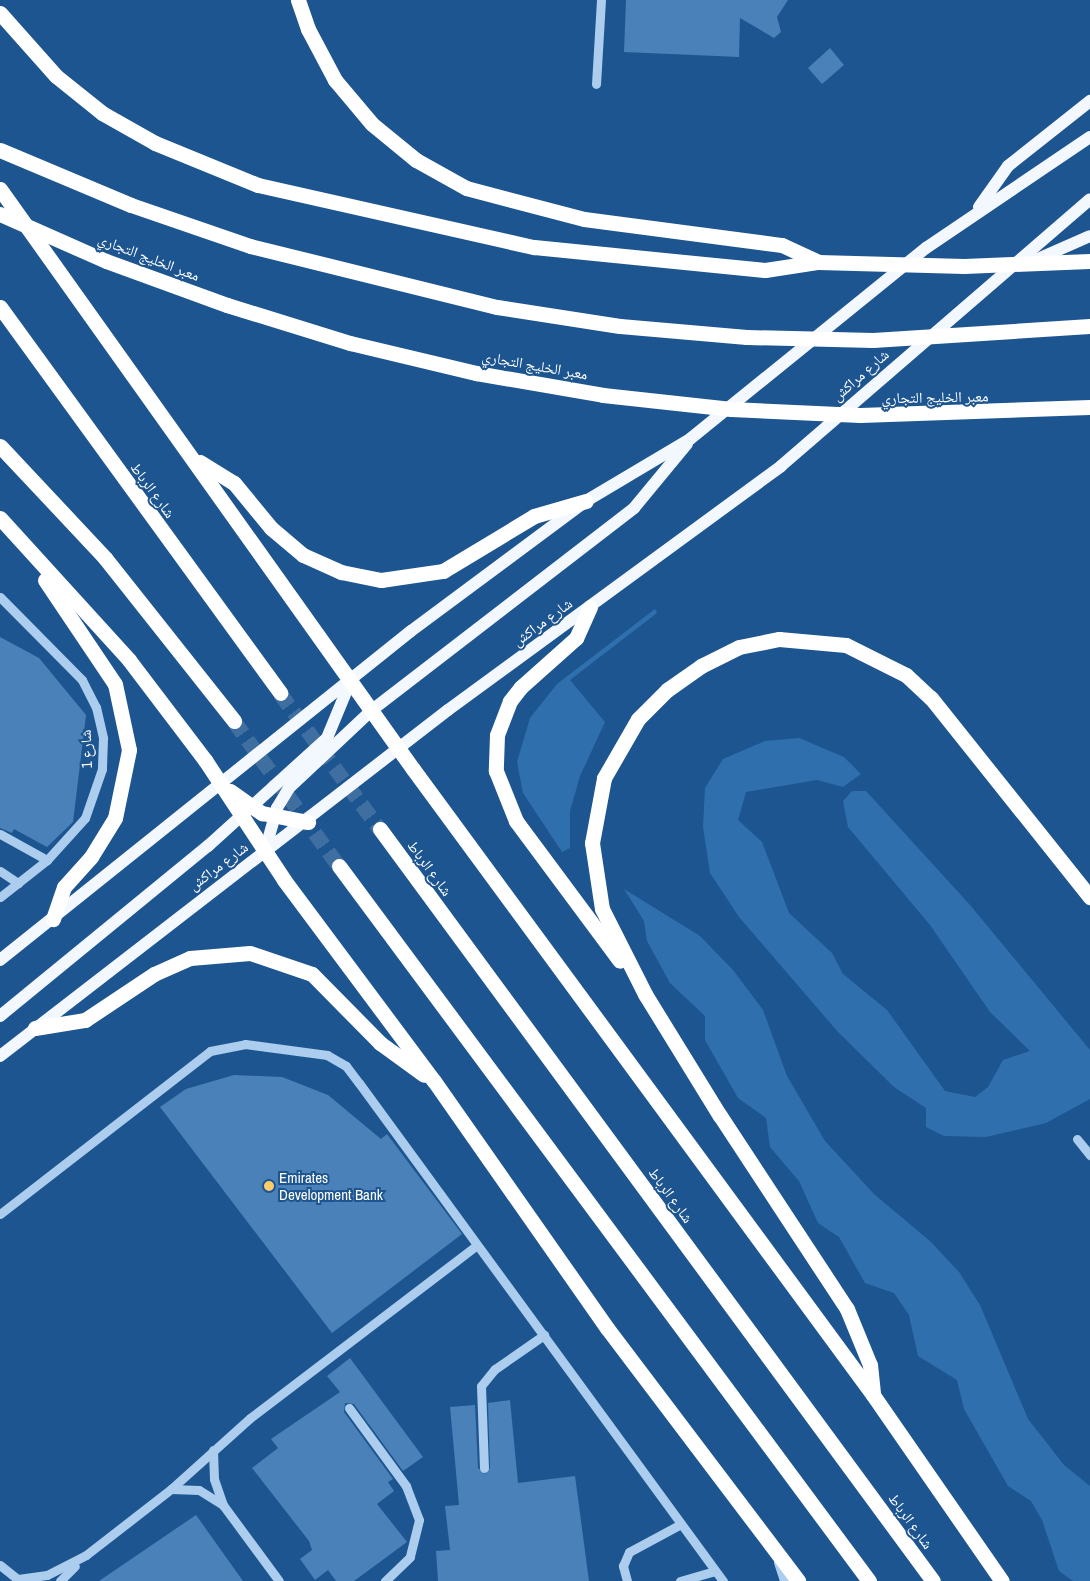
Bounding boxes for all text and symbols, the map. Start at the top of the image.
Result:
street label: معبر الخليج التجاري [96,229,202,285]
street label: شارع مراكش [828,345,892,405]
street label: معبر الخليج التجاري [481,347,589,383]
street label: معبر الخليج التجاري [881,387,989,407]
street label: شارع الرباط [127,459,179,521]
street label: شارع مراكش [508,594,576,650]
street label: شارع 1 [76,729,96,769]
street label: شارع الرباط [404,837,456,899]
street label: شارع مراكش [185,838,251,894]
street label: شارع الرباط [645,1164,697,1226]
place label: Emirates Development Bank [279,1168,383,1203]
marker: Emirates Development Bank [263,1180,275,1192]
street label: شارع الرباط [885,1490,937,1552]

